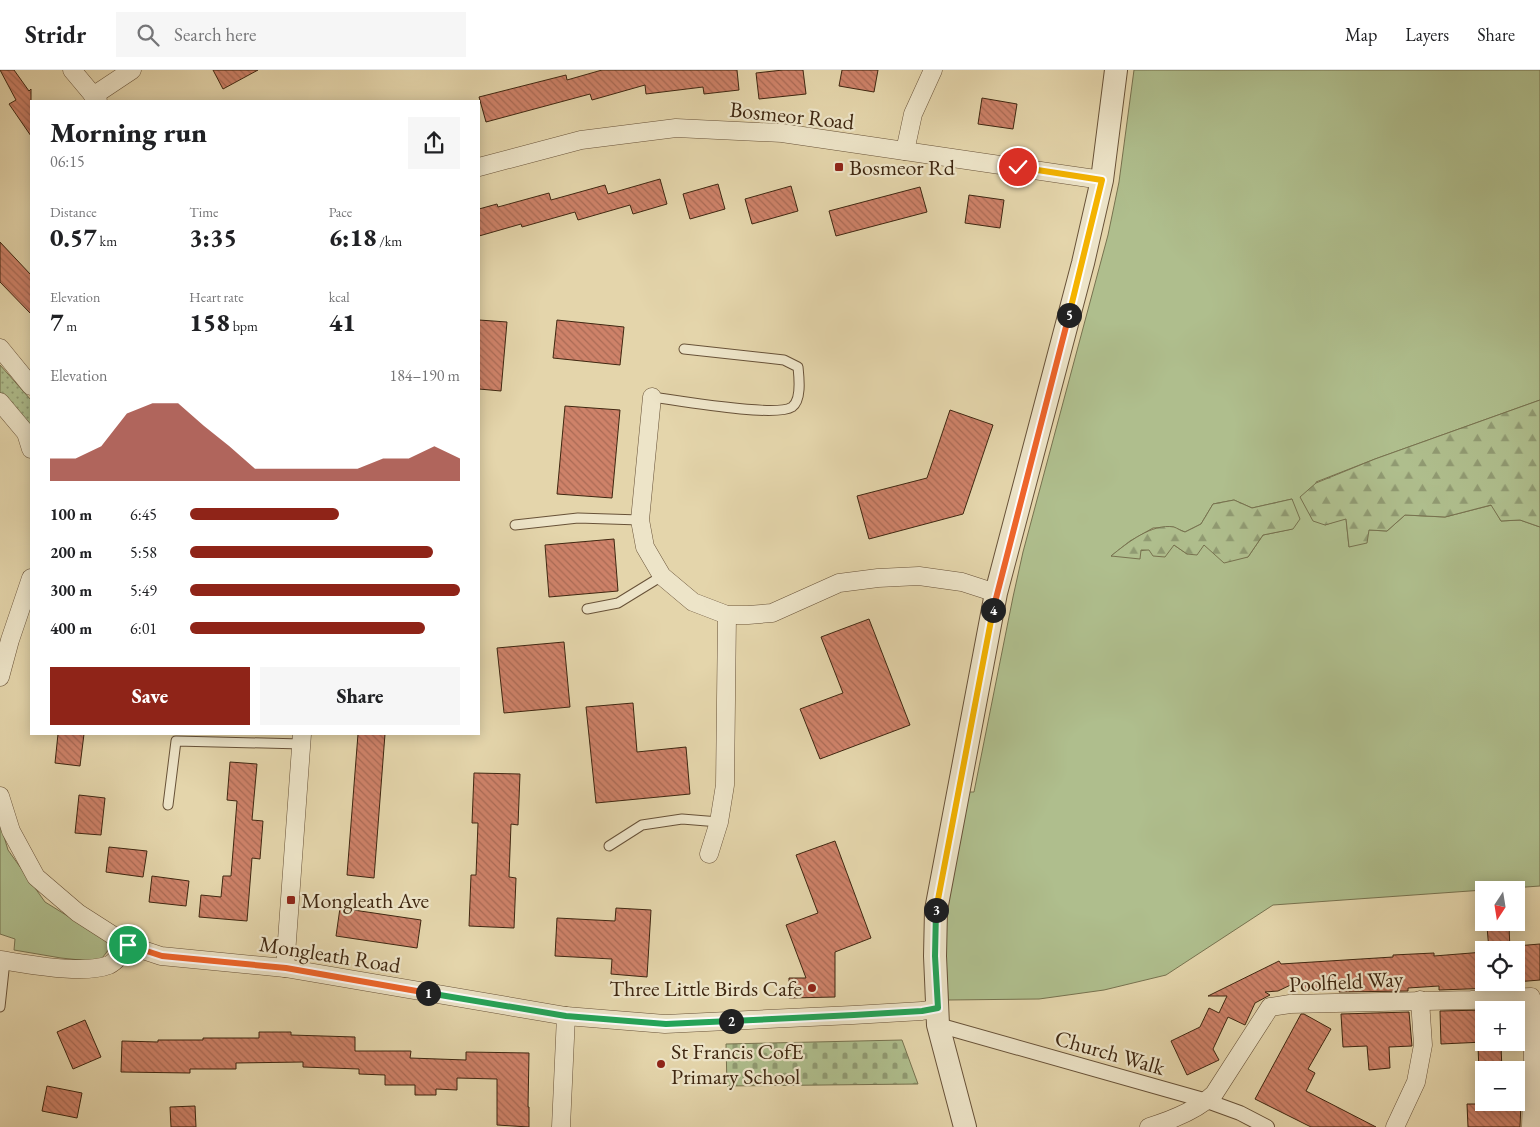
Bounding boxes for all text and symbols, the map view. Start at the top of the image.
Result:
search box [116,12,466,57]
text: Stridr [25,19,86,50]
icon: search [134,21,162,49]
text: Search here [174,22,257,47]
text: Map [1345,23,1377,46]
text: Layers [1405,23,1449,46]
text: Share [1477,23,1515,46]
street label: Bosmeor Road [728,95,857,137]
text: Morning run [50,114,207,150]
button: share [408,117,460,169]
pin [997,146,1039,188]
text: 06:15 [50,151,85,172]
place label: Bosmeor Rd [849,153,956,182]
icon: check [1004,153,1032,181]
marker: Bosmeor Rd [833,161,845,173]
text: Distance [50,203,97,221]
text: Time [189,203,219,221]
text: Pace [329,203,352,221]
text: 0.57 [50,221,97,253]
text: 3:35 [189,221,237,253]
text: 6:18 [329,221,376,253]
text: km [97,232,117,250]
text: /km [376,232,402,250]
text: Elevation [50,288,100,306]
text: Heart rate [189,288,244,306]
text: kcal [329,288,350,306]
pin: 5 [1056,302,1082,328]
text: 7 [50,306,64,338]
text: 158 [189,306,230,338]
text: 41 [329,306,356,338]
text: 5 [1066,306,1073,324]
text: m [64,317,77,335]
text: bpm [230,317,258,335]
text: Elevation [50,365,108,386]
text: 184–190 m [389,365,460,386]
text: 100 m [50,504,92,525]
text: 6:45 [130,504,157,525]
text: 200 m [50,542,92,563]
text: 5:58 [130,542,157,563]
text: 300 m [50,580,92,601]
text: 5:49 [130,580,157,601]
pin: 4 [980,598,1006,622]
text: 4 [990,601,997,619]
text: 400 m [50,618,92,639]
text: 6:01 [130,618,157,639]
button: Save [50,667,250,725]
button: Share [260,667,460,725]
north arrow [1475,881,1525,931]
map controls [1475,881,1525,1111]
place label: Mongleath Ave [301,886,430,915]
marker: Mongleath Ave [285,894,297,906]
pin: 3 [924,898,948,922]
text: 3 [933,901,940,919]
pin [107,924,149,966]
street label: Mongleath Road [257,929,404,980]
icon: arrive [114,931,142,959]
button: locate [1475,941,1525,991]
street label: Poolfield Way [1288,964,1404,999]
place label: Three Little Birds Cafe [609,974,802,1003]
pin: 1 [416,980,440,1006]
marker: Three Little Birds Cafe [806,982,818,994]
text: 1 [425,984,432,1002]
button: + [1475,1001,1525,1051]
pin: 2 [718,1008,744,1034]
text: 2 [728,1012,735,1030]
street label: Church Walk [1052,1023,1169,1082]
place label: St Francis CofE Primary School [671,1037,803,1091]
marker: St Francis CofE Primary School [655,1058,667,1070]
button: − [1475,1061,1525,1111]

